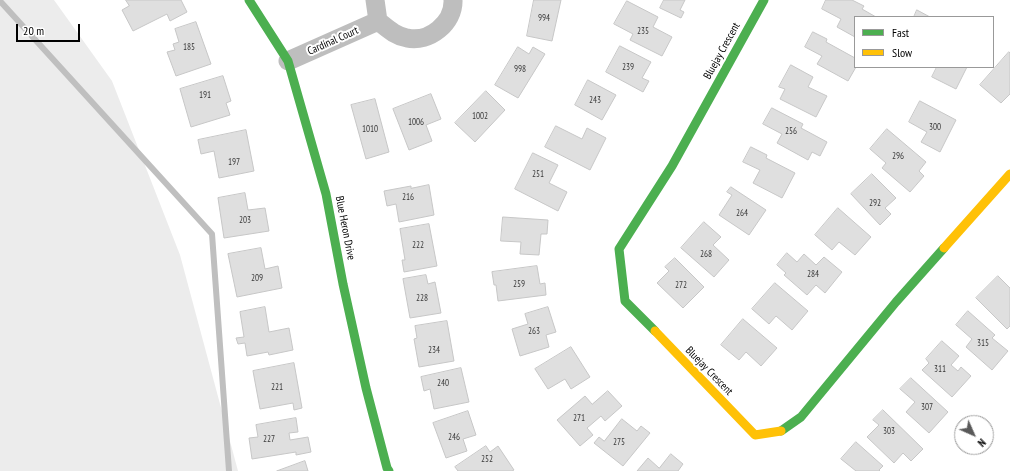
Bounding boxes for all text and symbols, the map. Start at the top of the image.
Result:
house number: 994 [538,13,550,23]
scale bar [18,16,82,42]
legend [854,16,994,68]
street label: Bluejay Crescent [701,20,743,82]
text: 20 m [23,23,44,38]
street label: Cardinal Court [306,24,360,58]
text: Fast [892,25,909,40]
house number: 235 [637,26,649,36]
house number: 185 [183,42,195,52]
text: Slow [892,45,912,60]
house number: 239 [622,62,634,72]
house number: 998 [514,64,526,74]
house number: 191 [199,90,211,100]
house number: 243 [589,95,601,105]
house number: 1002 [472,111,488,121]
house number: 1006 [408,117,424,127]
house number: 300 [929,122,941,132]
house number: 1010 [362,124,378,134]
house number: 256 [785,126,797,136]
house number: 296 [892,151,904,161]
house number: 197 [228,157,240,167]
house number: 251 [532,169,544,179]
house number: 216 [402,192,414,202]
street label: Blue Heron Drive [332,195,358,261]
house number: 292 [869,198,881,208]
house number: 264 [736,208,748,218]
house number: 203 [239,215,251,225]
house number: 222 [412,240,424,250]
house number: 268 [700,249,712,259]
house number: 284 [807,269,819,279]
house number: 209 [251,273,263,283]
house number: 259 [513,279,525,289]
house number: 272 [675,280,687,290]
house number: 228 [416,293,428,303]
house number: 263 [528,326,540,336]
house number: 315 [977,338,989,348]
street label: Bluejay Crescent [683,344,735,398]
house number: 234 [428,345,440,355]
house number: 311 [934,364,946,374]
house number: 240 [437,378,449,388]
house number: 221 [271,382,283,392]
house number: 307 [921,402,933,412]
house number: 271 [573,413,585,423]
north arrow [954,415,994,455]
house number: 303 [883,426,895,436]
house number: 246 [448,432,460,442]
house number: 227 [263,434,275,444]
text: N [975,436,989,450]
house number: 275 [613,437,625,447]
house number: 252 [481,454,493,464]

